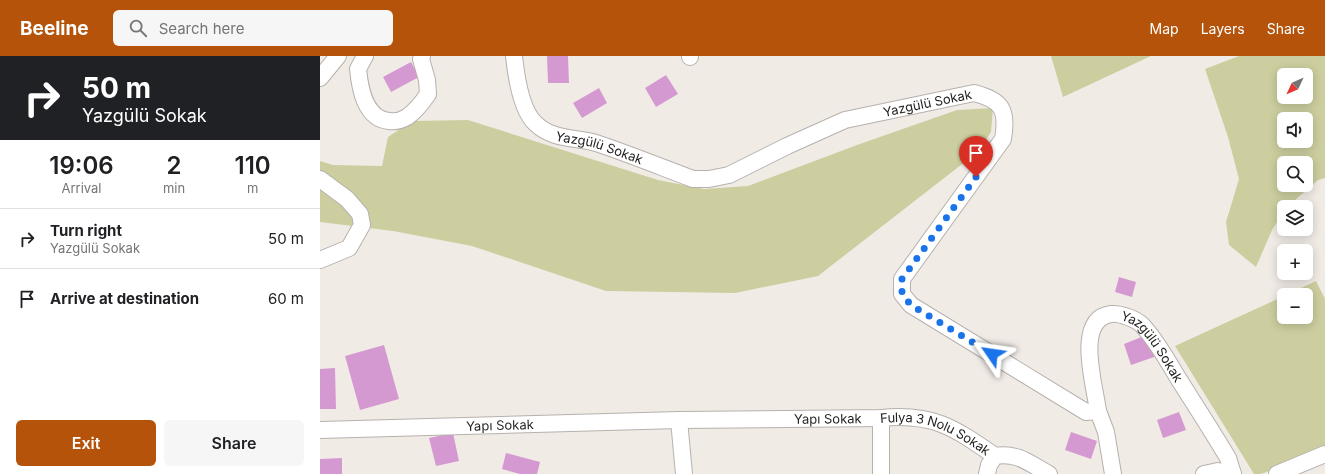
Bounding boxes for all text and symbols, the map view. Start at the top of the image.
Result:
search box [113,10,393,46]
text: Beeline [20,17,89,40]
icon: search [127,17,149,39]
text: Search here [159,19,244,38]
text: Map [1150,20,1179,37]
text: Layers [1201,20,1245,37]
text: Share [1267,20,1305,37]
north arrow [1277,68,1313,104]
map controls [1277,68,1313,324]
text: 50 m [82,71,151,105]
icon: right [16,72,68,124]
street label: Yazgülü Sokak [882,86,973,120]
text: Yazgülü Sokak [82,105,207,126]
button: sound [1277,112,1313,148]
street label: Yazgülü Sokak [554,128,645,167]
pin [959,136,993,177]
icon: arrive [965,142,987,164]
text: 19:06 [49,151,114,180]
text: 2 [167,151,182,180]
text: 110 [235,151,271,180]
button: search [1277,156,1313,192]
text: Arrival [61,180,101,196]
text: min [163,180,185,196]
text: m [247,180,258,196]
button: layers [1277,200,1313,236]
text: Turn right [50,221,122,240]
icon: right [16,228,38,250]
text: 50 m [268,229,304,248]
text: Yazgülü Sokak [50,240,140,256]
button: + [1277,244,1313,280]
icon: arrive [16,288,38,310]
button: − [1277,288,1313,324]
text: Arrive at destination [50,289,199,308]
text: 60 m [268,289,304,308]
street label: Yazgülü Sokak [1119,307,1186,385]
position arrow [971,333,1013,375]
street label: Fulya 3 Nolu Sokak [879,409,994,458]
street label: Yapı Sokak [794,410,862,427]
street label: Yapı Sokak [466,416,534,434]
button: Exit [16,420,156,466]
button: Share [164,420,304,466]

